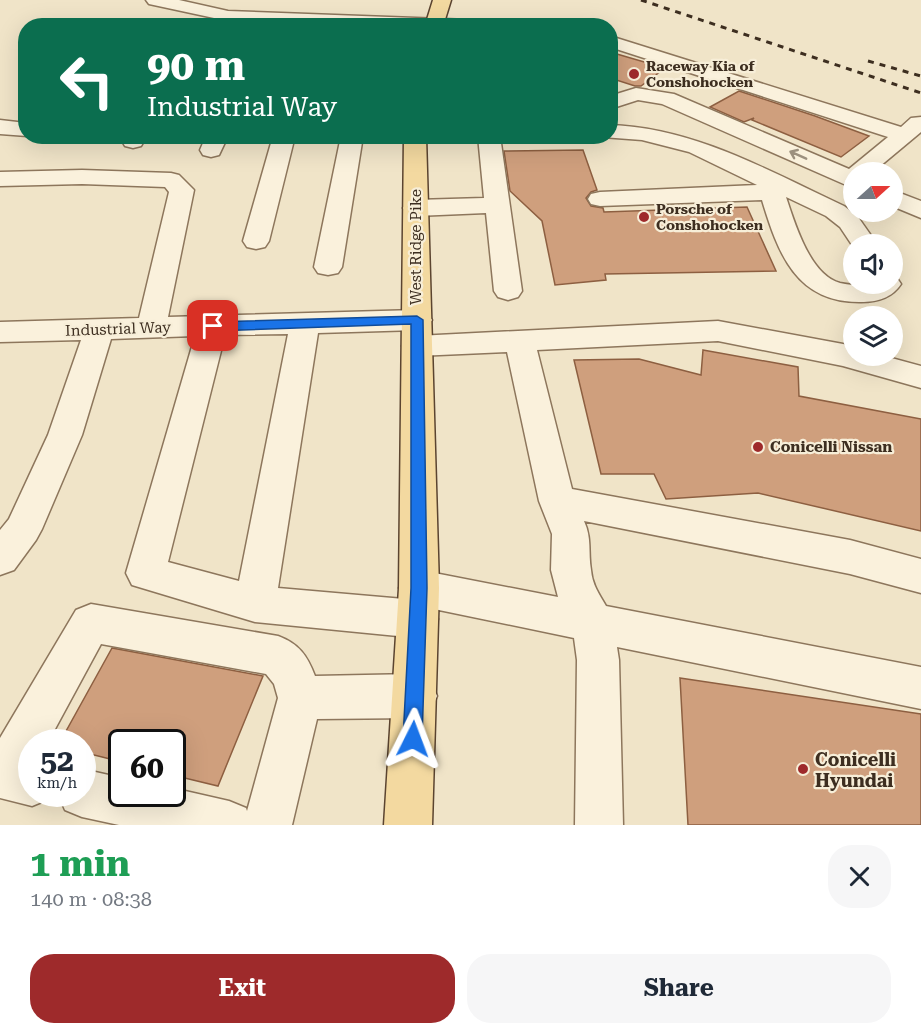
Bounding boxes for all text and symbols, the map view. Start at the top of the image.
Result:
text: 90 m [147,41,245,90]
icon: left [48,42,126,120]
place label: Raceway Kia of Conshohocken [646,58,756,90]
marker: Raceway Kia of Conshohocken [627,67,641,81]
text: Industrial Way [147,91,337,123]
one-way arrow [789,149,807,160]
north arrow [843,162,903,222]
map controls [843,162,903,366]
street label: West Ridge Pike [407,189,425,305]
place label: Porsche of Conshohocken [656,201,764,233]
marker: Porsche of Conshohocken [637,210,651,224]
button: sound [843,234,903,294]
pin [187,300,238,351]
button: layers [843,306,903,366]
icon: arrive [196,309,229,342]
street label: Industrial Way [65,318,171,340]
place label: Conicelli Nissan [770,438,892,456]
marker: Conicelli Nissan [751,440,765,454]
position arrow [381,707,445,771]
speed limit sign: 60 [108,729,186,807]
text: 52 [40,743,74,778]
place label: Conicelli Hyundai [815,749,896,791]
marker: Conicelli Hyundai [796,762,810,776]
text: km/h [37,774,77,792]
text: 1 min [30,843,130,885]
button: close [828,845,891,908]
text: 140 m · 08:38 [30,887,152,911]
button: Exit [30,954,455,1023]
button: Share [467,954,891,1023]

